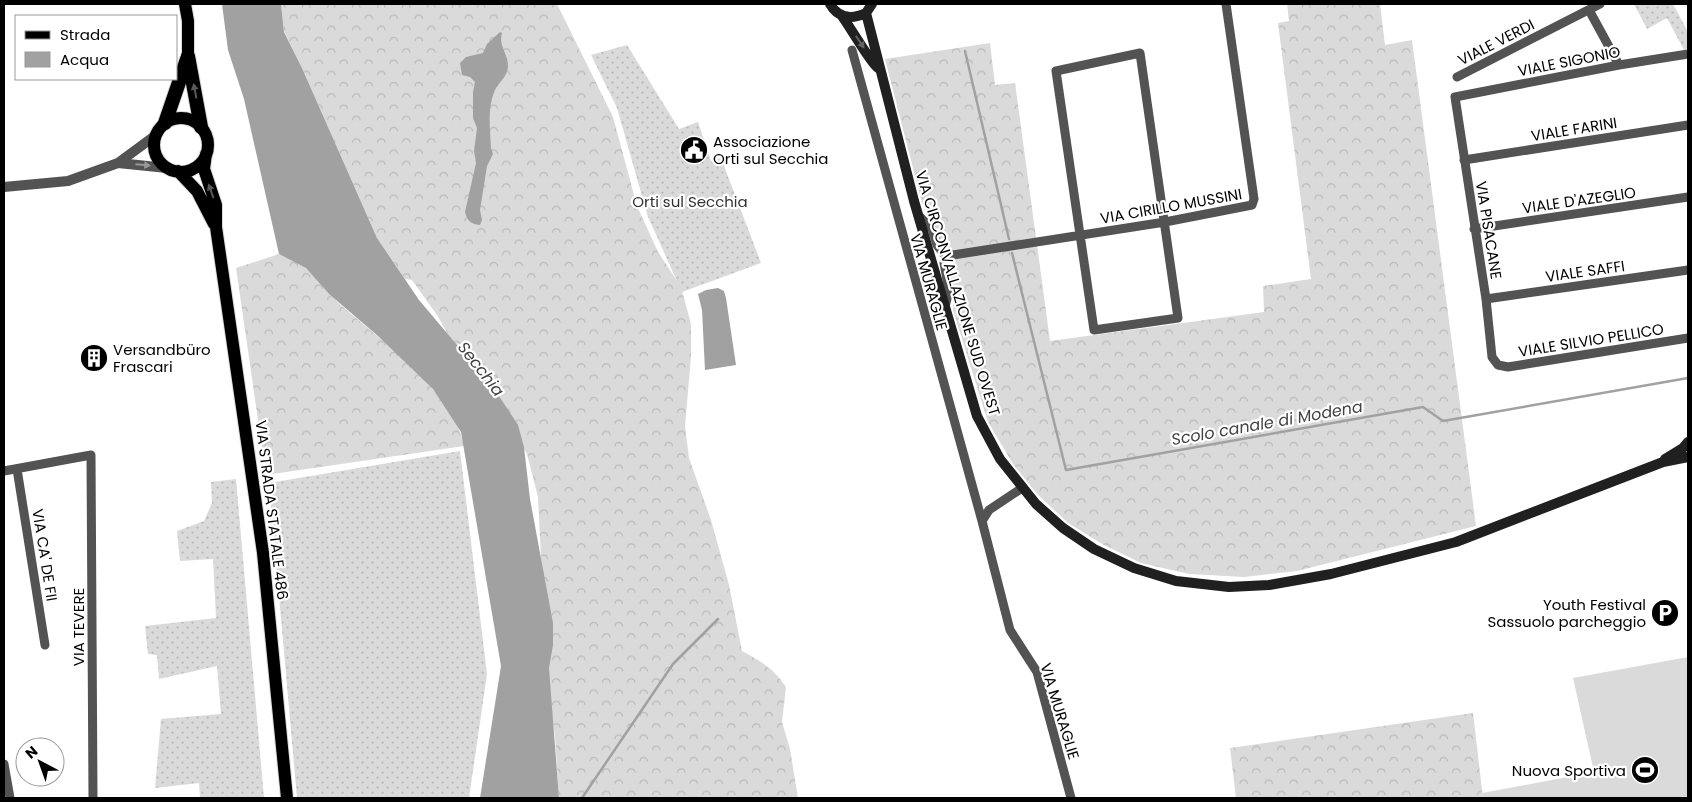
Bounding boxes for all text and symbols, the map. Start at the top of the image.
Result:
street label: VIALE VERDI [1454,14,1538,70]
legend [15,15,178,80]
text: Strada [60,24,110,45]
one-way arrow [855,35,865,49]
street label: VIALE SIGONIO [1516,41,1622,81]
text: Acqua [60,49,109,70]
one-way arrow [190,83,198,99]
street label: VIALE FARINI [1529,112,1619,146]
place label: Associazione Orti sul Secchia [713,131,828,169]
public building icon: Associazione Orti sul Secchia [679,135,709,165]
one-way arrow [135,162,151,170]
street label: VIA CIRCONVALLAZIONE SUD OVEST [911,168,1005,418]
street label: VIA PISACANE [1471,179,1507,281]
street label: VIALE D'AZEGLIO [1521,182,1637,218]
one-way arrow [206,183,214,198]
street label: VIA CIRILLO MUSSINI [1099,183,1243,229]
park label: Orti sul Secchia [632,191,748,212]
street label: VIA MURAGLIE [905,231,953,333]
street label: VIALE SAFFI [1544,255,1626,287]
street label: VIALE SILVIO PELLICO [1517,318,1666,362]
water label: Secchia [452,337,510,401]
place label: Versandbüro Frascari [113,339,211,377]
building icon: Versandbüro Frascari [79,343,109,373]
water label: Scolo canale di Modena [1170,395,1365,451]
street label: VIA STRADA STATALE 486 [251,419,293,601]
street label: VIA CA' DE FII [27,507,63,603]
street label: VIA TEVERE [68,588,89,666]
place label: Youth Festival Sassuolo parcheggio [1487,594,1646,632]
parking icon: Youth Festival Sassuolo parcheggio [1650,598,1680,628]
street label: VIA MURAGLIE [1035,660,1085,762]
north arrow [15,737,65,787]
text: N [21,741,42,763]
sports icon: Nuova Sportiva [1630,755,1660,785]
place label: Nuova Sportiva [1512,760,1626,781]

